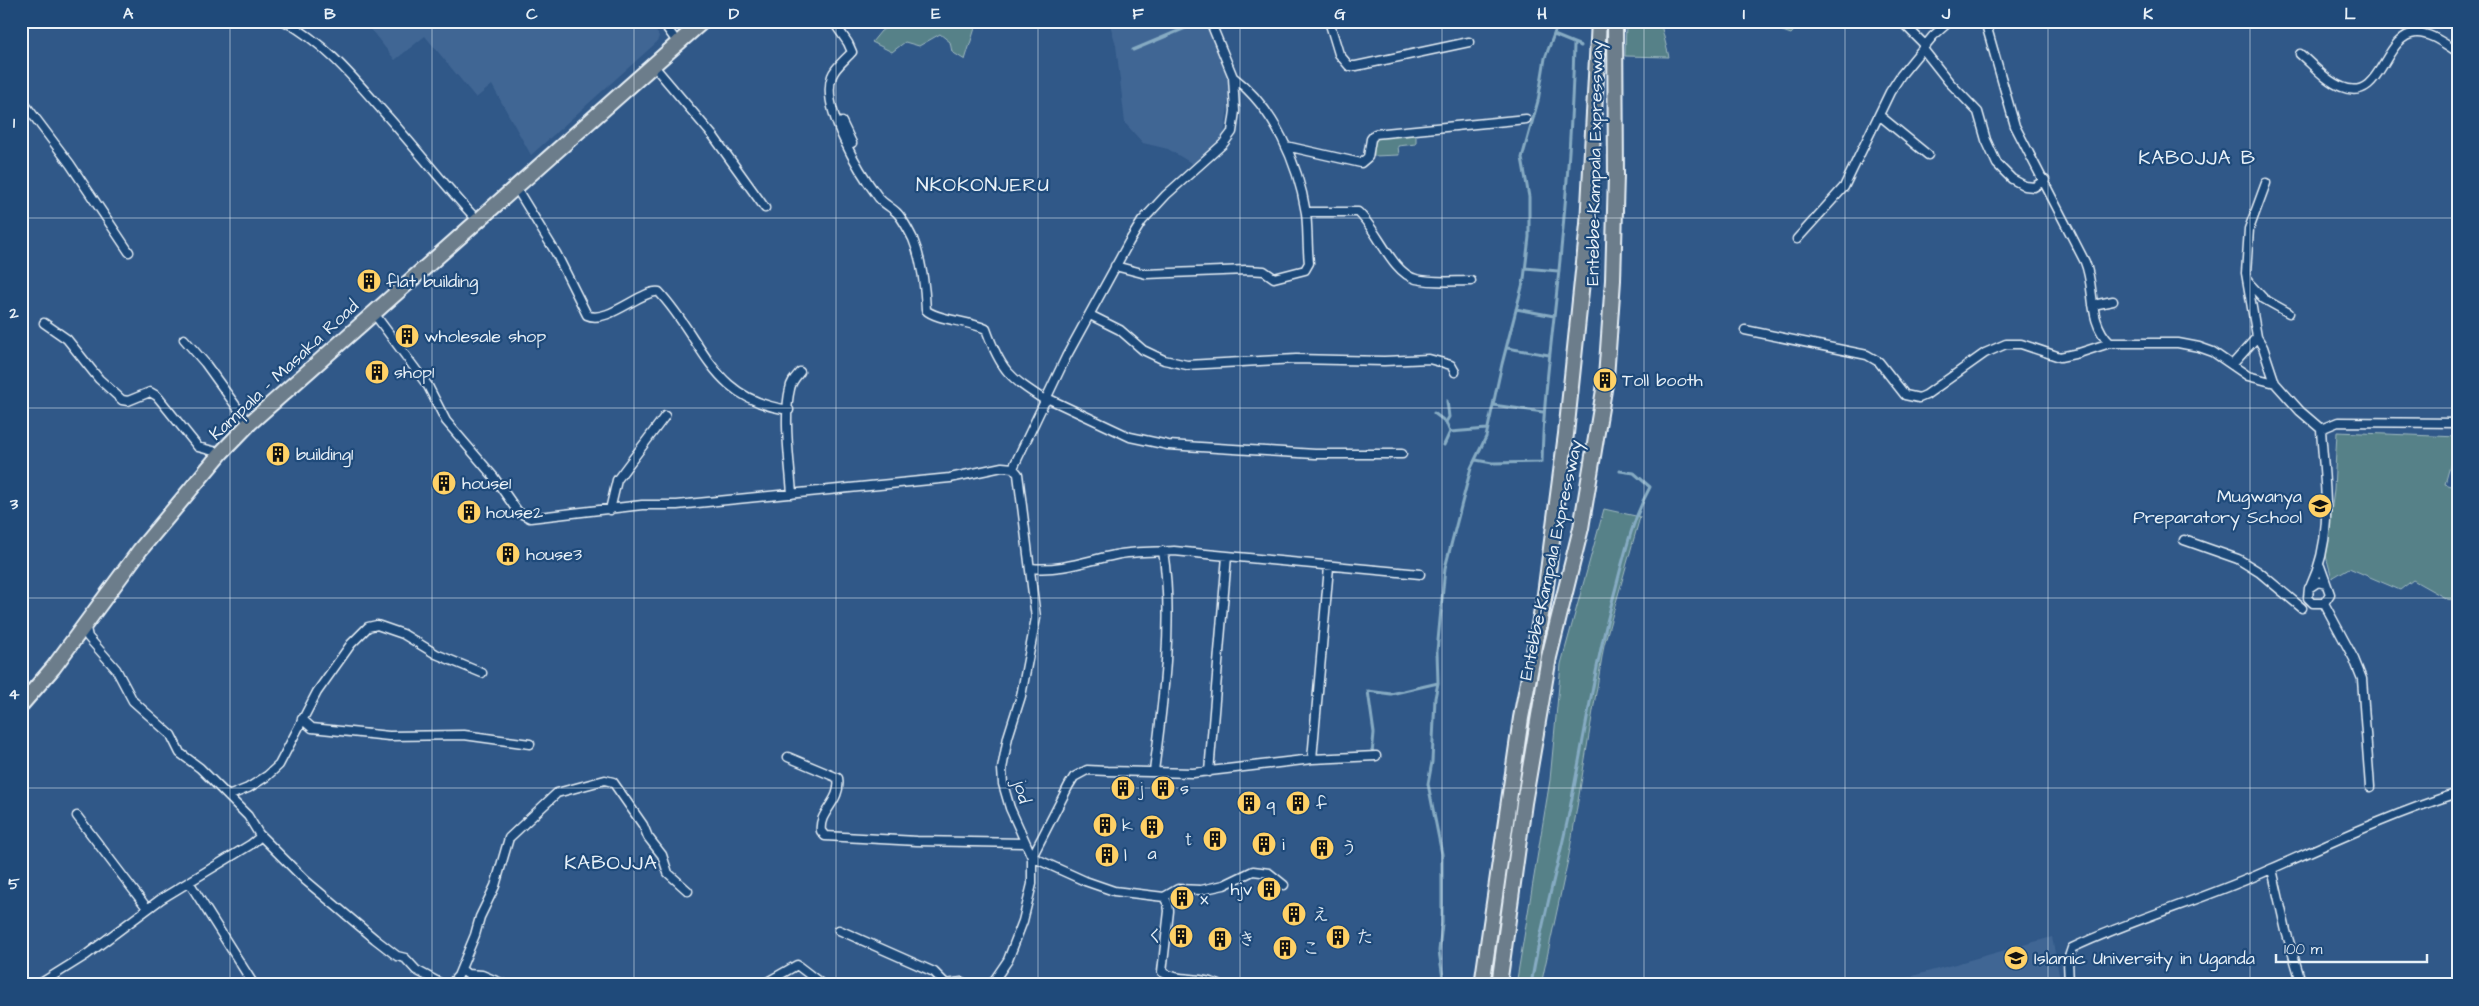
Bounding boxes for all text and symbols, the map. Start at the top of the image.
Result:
text: A [123,3,134,25]
text: B [324,3,336,25]
text: C [526,3,538,25]
text: D [729,3,740,25]
text: E [931,3,941,25]
text: F [1132,3,1144,25]
text: G [1334,3,1346,25]
text: H [1537,3,1547,25]
text: I [1743,3,1745,25]
text: J [1941,3,1951,25]
text: K [2143,3,2153,25]
text: L [2344,3,2356,25]
street label: Entebbe–Kampala Expressway [1580,40,1611,286]
text: 1 [13,112,16,134]
district label: KABOJJA B [2138,144,2256,172]
district label: NKOKONJERU [916,171,1050,199]
building icon: flat building [356,268,382,294]
place label: flat building [386,269,478,295]
street label: Kampala - Masaka Road [204,294,364,446]
text: 2 [8,302,19,324]
building icon: wholesale shop [394,323,420,349]
place label: wholesale shop [424,324,546,349]
building icon: shop1 [364,359,390,385]
place label: shop1 [394,360,434,385]
building icon: Toll booth [1592,367,1618,393]
place label: Toll booth [1622,368,1703,393]
street label: Entebbe–Kampala Expressway [1513,437,1590,683]
building icon: building1 [265,441,291,467]
place label: building1 [296,442,353,468]
building icon: house1 [431,470,457,496]
place label: house1 [462,471,511,496]
place label: Mugwanya Preparatory School [2133,484,2302,531]
text: 3 [9,493,19,515]
school or university icon: Mugwanya Preparatory School [2307,493,2333,519]
building icon: house2 [456,499,482,525]
place label: house2 [486,500,544,525]
building icon: house3 [495,541,521,567]
place label: house3 [526,542,582,567]
text: 4 [9,683,20,705]
building icon: j [1110,775,1136,801]
building icon: s [1150,775,1176,801]
street label: jod [1006,776,1037,806]
place label: j [1138,776,1144,801]
place label: s [1180,776,1189,801]
building icon: q [1236,790,1262,816]
building icon: f [1285,790,1311,816]
place label: q [1266,791,1275,816]
place label: f [1316,791,1327,816]
building icon: k [1092,812,1118,838]
place label: k [1122,813,1133,838]
building icon: a [1139,814,1165,840]
building icon: ｔ [1202,826,1228,852]
place label: ｔ [1180,827,1198,852]
building icon: i [1251,831,1277,857]
place label: i [1282,832,1285,857]
building icon: う [1309,835,1335,861]
place label: う [1340,836,1358,861]
place label: a [1147,841,1157,866]
building icon: l [1094,842,1120,868]
place label: l [1124,843,1127,868]
district label: KABOJJA [564,849,658,877]
text: 5 [8,873,20,895]
building icon: hjv [1256,876,1282,902]
place label: hjv [1231,877,1253,902]
building icon: x [1169,885,1195,911]
place label: x [1200,886,1209,911]
building icon: え [1281,901,1307,927]
place label: え [1312,902,1330,927]
building icon: く [1168,923,1194,949]
place label: く [1146,924,1164,949]
building icon: た [1325,924,1351,950]
place label: た [1356,925,1374,950]
building icon: き [1207,926,1233,952]
place label: き [1238,927,1256,952]
scale bar [2276,931,2428,963]
building icon: こ [1272,935,1298,961]
place label: こ [1302,936,1320,961]
text: 100 m [2284,939,2323,960]
school or university icon: Islamic University in Uganda [2003,945,2029,971]
place label: Islamic University in Uganda [2034,946,2255,972]

